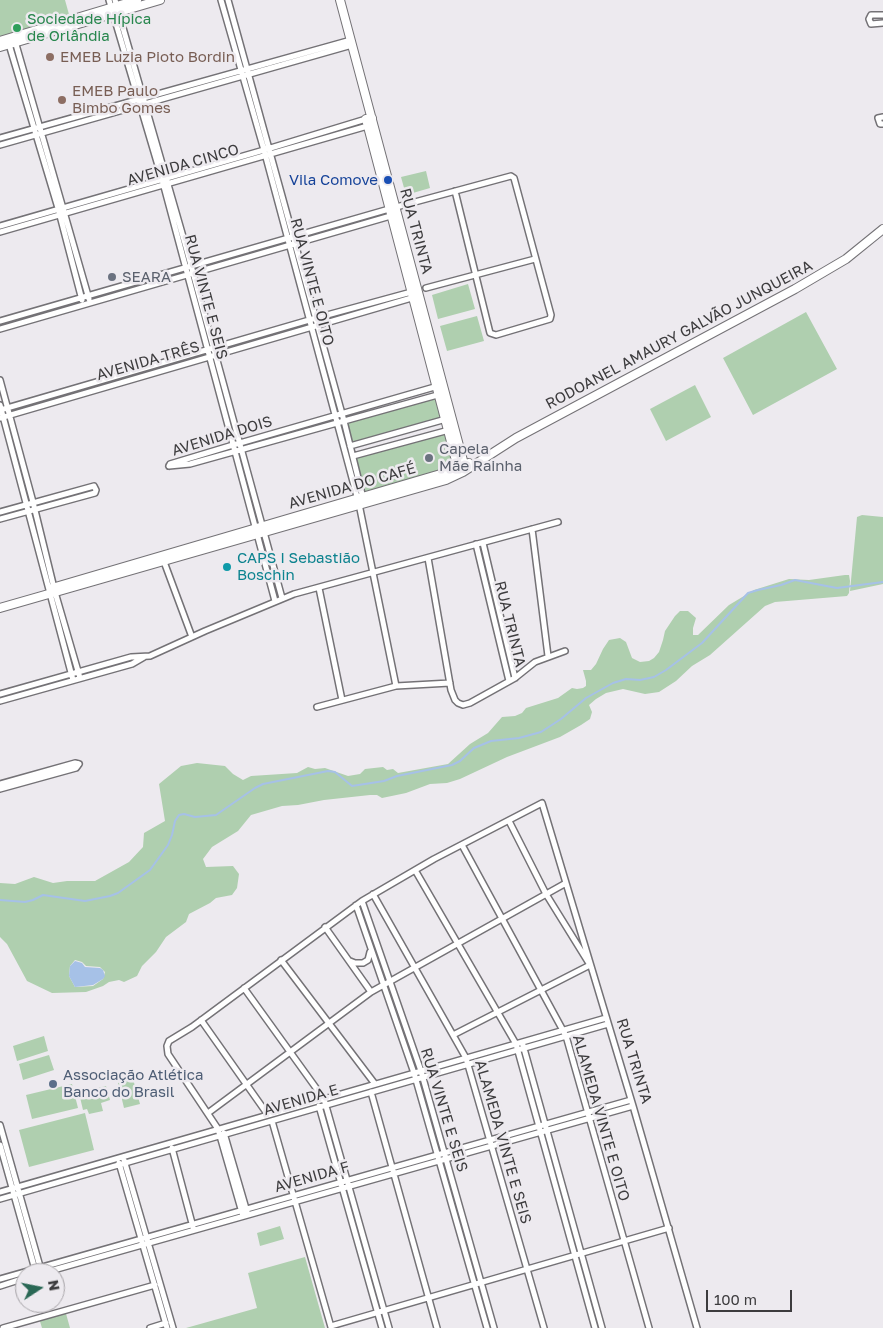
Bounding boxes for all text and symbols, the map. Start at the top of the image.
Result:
place label: Sociedade Hípica de Orlândia [27,10,151,45]
marker: Sociedade Hípica de Orlândia [11,22,23,34]
place label: EMEB Luzia Pioto Bordin [60,48,235,66]
marker: EMEB Luzia Pioto Bordin [44,51,56,63]
place label: EMEB Paulo Bimbo Gomes [72,82,171,117]
marker: EMEB Paulo Bimbo Gomes [56,94,68,106]
street label: AVENIDA CINCO [125,140,241,190]
place label: Vila Comove [289,171,378,189]
marker: Vila Comove [382,174,394,186]
street label: RUA TRINTA [396,186,436,276]
street label: RUA VINTE E OITO [286,216,338,348]
street label: RUA VINTE E SEIS [181,233,231,361]
street label: RODOANEL AMAURY GALVÃO JUNQUEIRA [543,257,815,413]
place label: SEARA [122,268,171,286]
marker: SEARA [106,271,118,283]
street label: AVENIDA TRÊS [94,338,202,384]
street label: AVENIDA DOIS [170,412,274,460]
place label: Capela Mãe Rainha [439,440,522,475]
marker: Capela Mãe Rainha [423,452,435,464]
street label: AVENIDA DO CAFÉ [286,459,418,513]
place label: CAPS I Sebastião Boschin [237,549,360,584]
marker: CAPS I Sebastião Boschin [221,561,233,573]
street label: RUA TRINTA [491,579,529,669]
street label: RUA TRINTA [613,1016,655,1106]
street label: ALAMEDA VINTE E OITO [569,1033,633,1203]
street label: RUA VINTE E SEIS [417,1046,471,1174]
street label: ALAMEDA VINTE E SEIS [471,1058,535,1226]
place label: Associação Atlética Banco do Brasil [63,1066,203,1101]
marker: Associação Atlética Banco do Brasil [47,1078,59,1090]
street label: AVENIDA E [261,1081,341,1119]
street label: AVENIDA F [273,1158,351,1196]
north arrow [15,1263,65,1313]
text: N [45,1278,64,1292]
scale bar [708,1280,794,1312]
text: 100 m [714,1290,757,1308]

